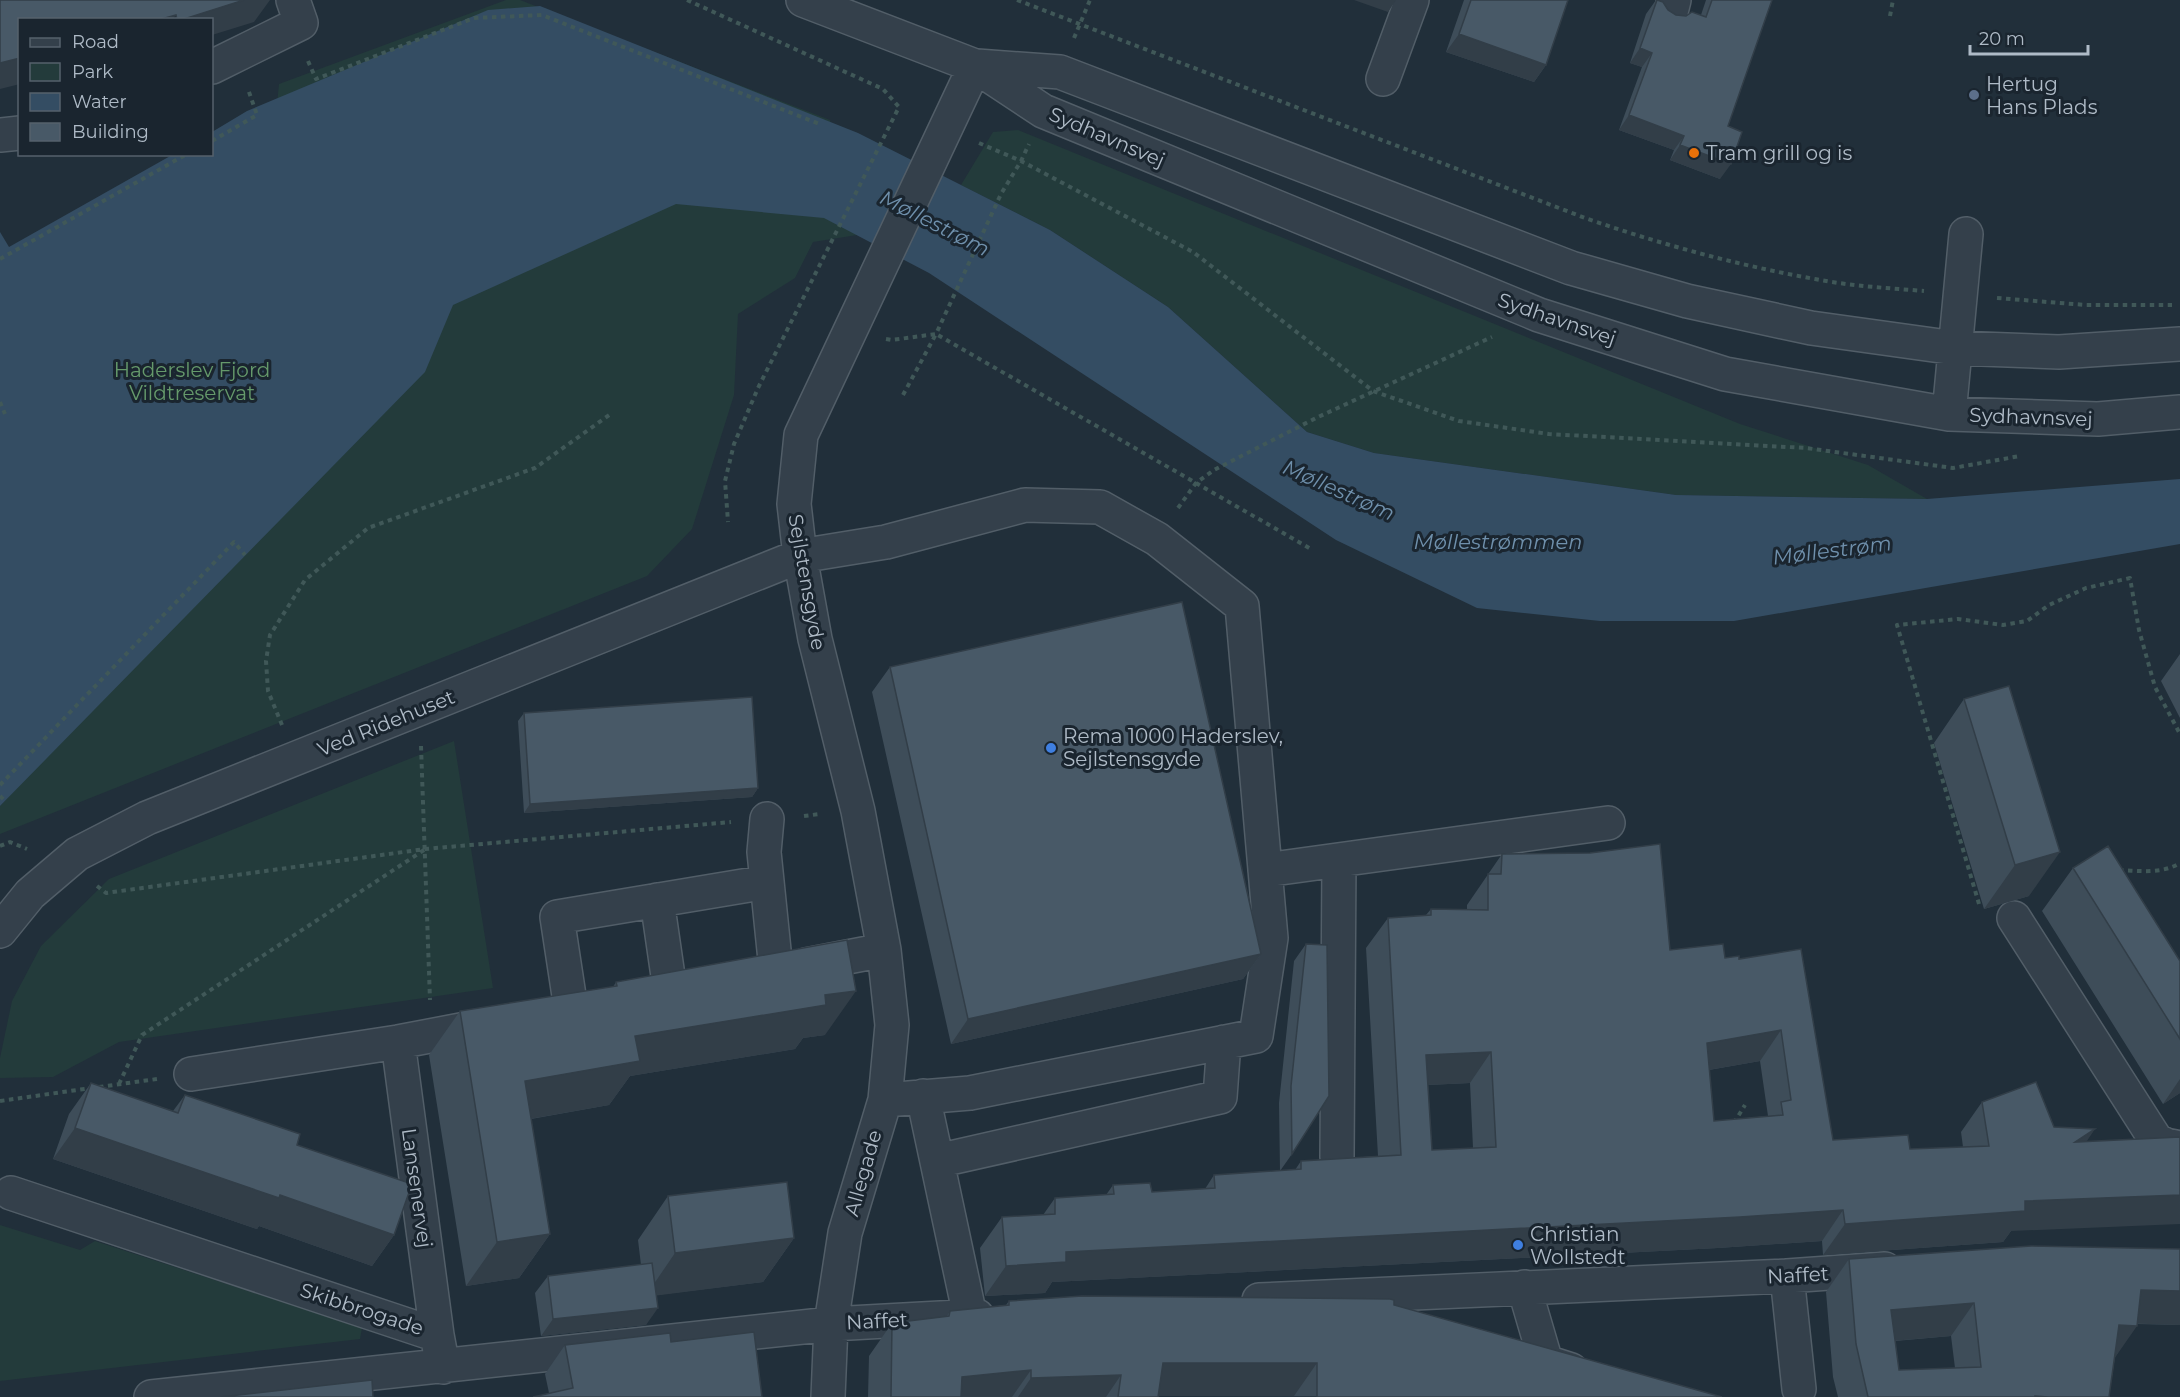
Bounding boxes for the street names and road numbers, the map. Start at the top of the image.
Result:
street label: Sydhavnsvej [1046,102,1168,172]
street label: Sydhavnsvej [1495,288,1619,350]
street label: Sydhavnsvej [1969,403,2093,431]
street label: Sejlstensgyde [783,512,831,652]
street label: Ved Ridehuset [314,685,458,761]
street label: Lansenervej [397,1127,437,1249]
street label: Allegade [839,1127,887,1219]
street label: Naffet [1767,1261,1829,1289]
street label: Skibbrogade [297,1278,427,1340]
street label: Naffet [846,1307,908,1335]

